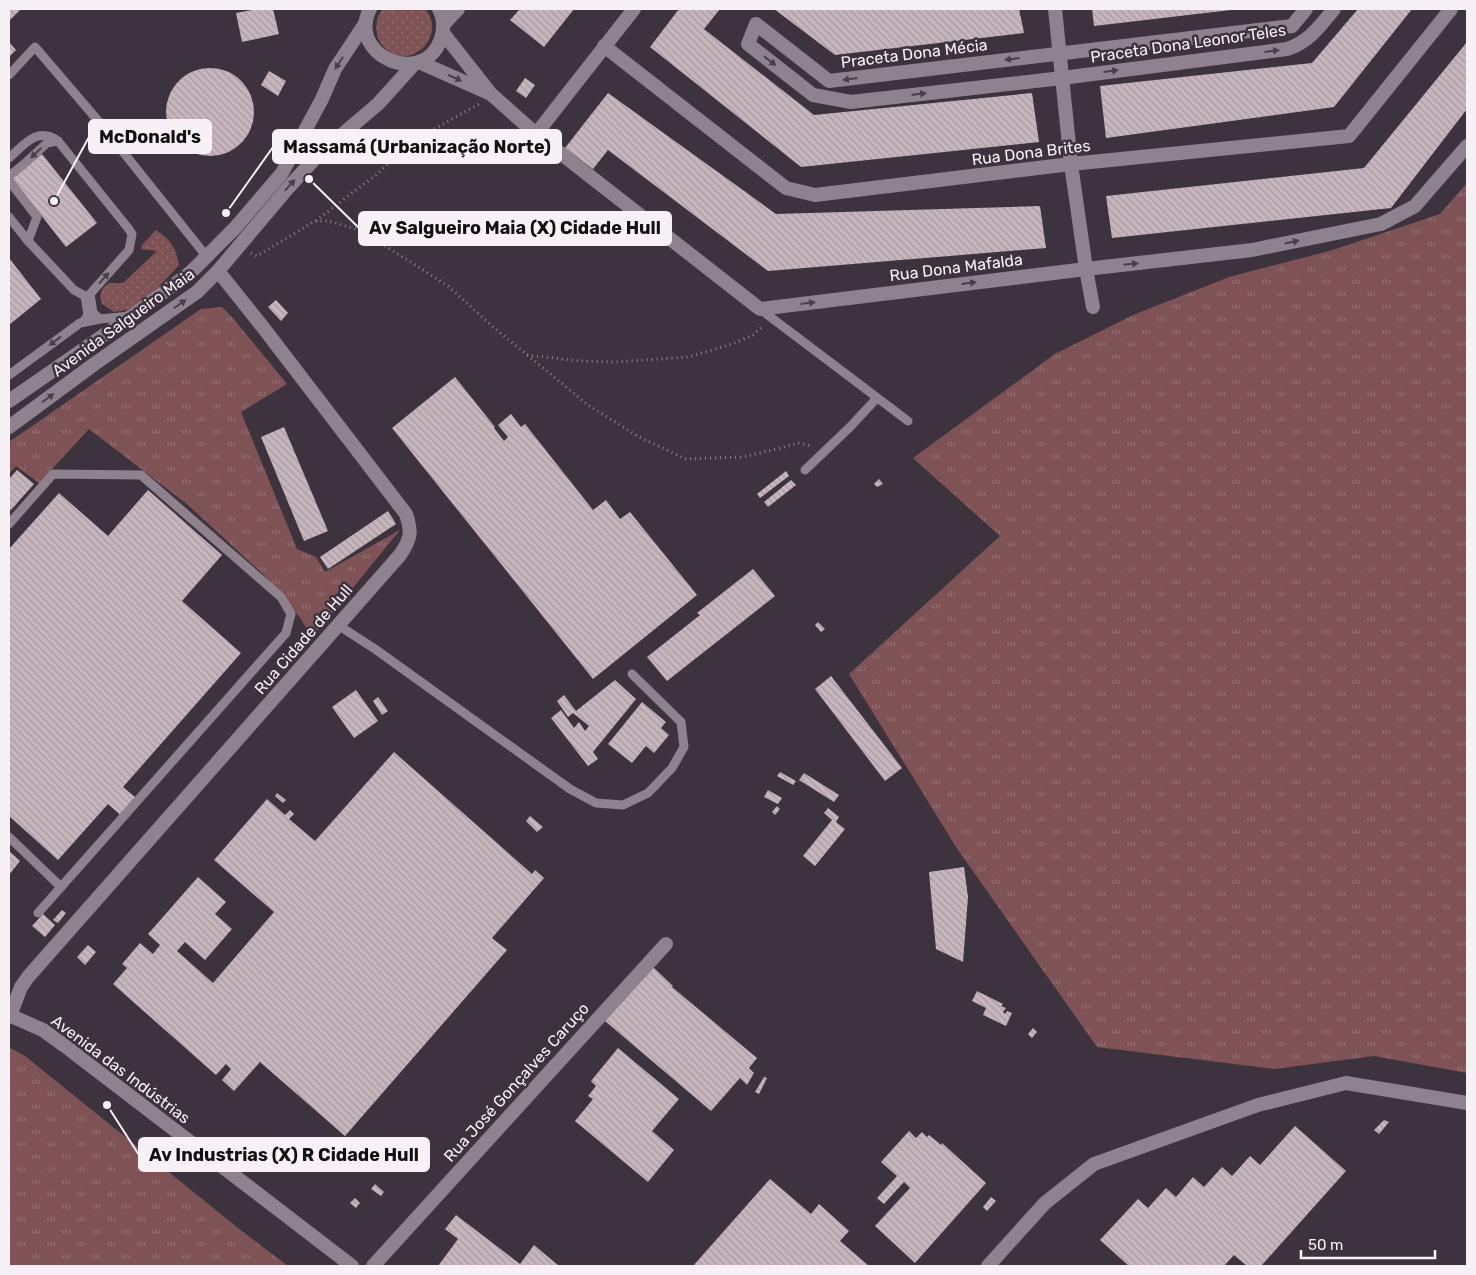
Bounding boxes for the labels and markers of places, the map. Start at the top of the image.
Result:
callout: McDonald's [89,120,211,153]
callout: Massamá (Urbanização Norte) [273,130,561,163]
callout: Av Salgueiro Maia (X) Cidade Hull [359,212,671,245]
callout: Av Industrias (X) R Cidade Hull [139,1138,429,1171]

